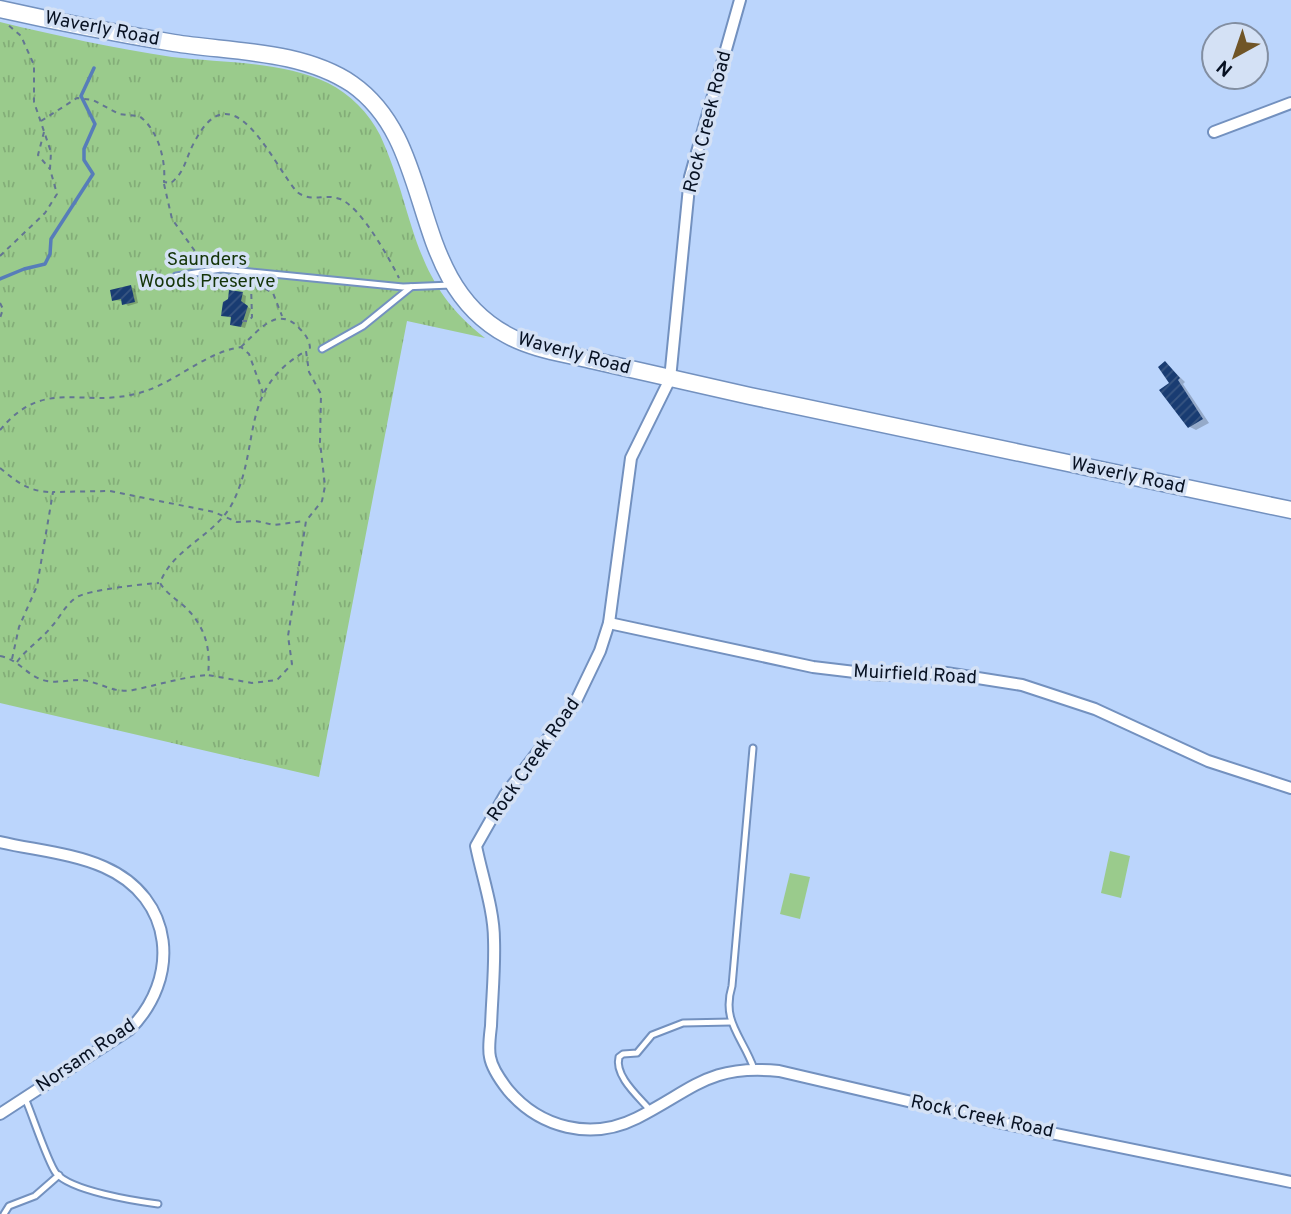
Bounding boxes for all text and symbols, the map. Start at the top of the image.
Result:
street label: Waverly Road [43,6,161,52]
north arrow [1200,21,1270,91]
street label: Rock Creek Road [679,48,737,196]
text: N [1212,54,1238,81]
park label: Saunders Woods Preserve [139,248,275,294]
street label: Waverly Road [515,327,633,381]
street label: Waverly Road [1069,452,1187,500]
street label: Muirfield Road [853,660,977,690]
street label: Rock Creek Road [482,693,586,827]
street label: Norsam Road [32,1014,140,1098]
street label: Rock Creek Road [908,1090,1056,1144]

